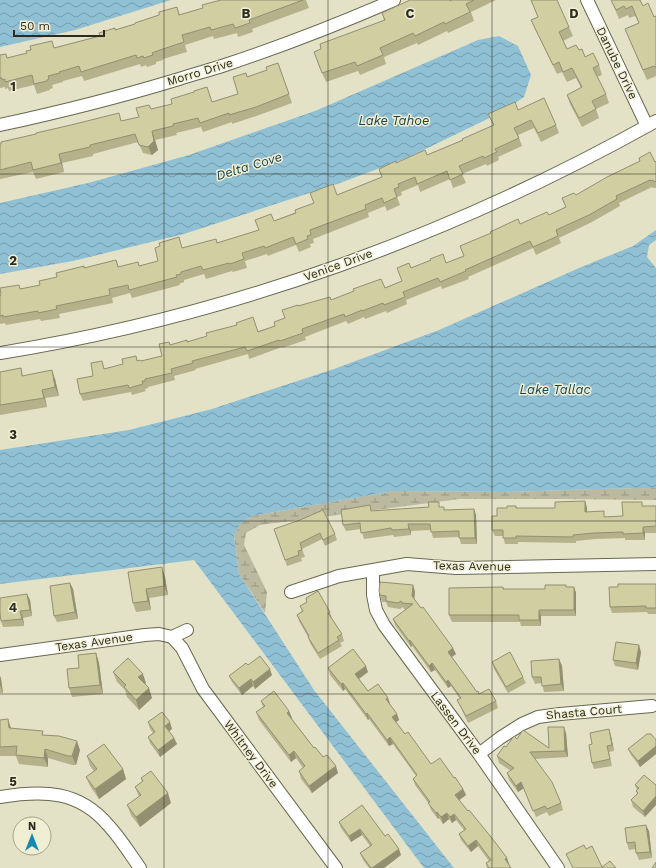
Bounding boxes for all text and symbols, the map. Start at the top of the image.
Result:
text: B [242,6,251,21]
text: C [406,6,415,21]
text: D [569,6,579,21]
scale bar [14,12,104,38]
text: 50 m [20,19,50,33]
street label: Danube Drive [593,25,641,101]
street label: Morro Drive [165,55,235,89]
text: 1 [10,79,16,94]
water label: Lake Tahoe [358,113,430,128]
water label: Delta Cove [214,149,284,183]
street label: Venice Drive [302,246,374,284]
text: 2 [9,253,17,268]
water label: Lake Tallac [520,382,590,397]
text: 3 [9,427,17,442]
street label: Texas Avenue [433,558,511,574]
text: 4 [9,600,18,615]
street label: Texas Avenue [54,630,134,654]
street label: Lassen Drive [428,689,484,757]
street label: Shasta Court [545,702,623,722]
street label: Whitney Drive [221,717,281,791]
text: 5 [9,774,17,789]
north arrow [12,816,52,856]
text: N [28,820,36,833]

